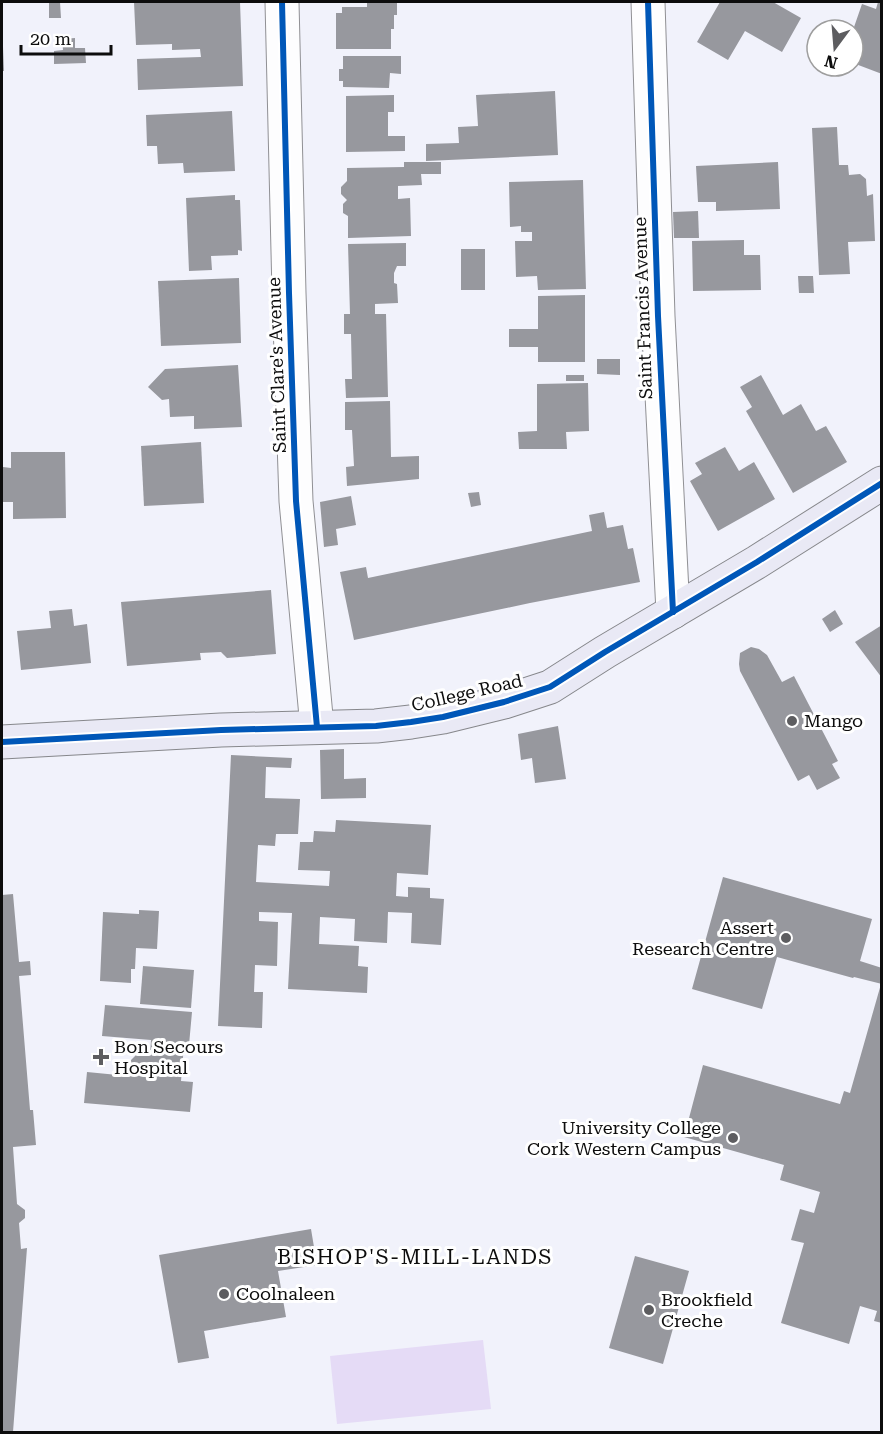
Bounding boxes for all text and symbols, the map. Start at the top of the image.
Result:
scale bar [21,18,111,56]
north arrow [805,18,865,78]
text: 20 m [30,28,71,49]
text: N [822,51,840,73]
street label: Saint Francis Avenue [629,216,656,400]
street label: Saint Clare's Avenue [263,277,290,453]
street label: College Road [409,669,525,715]
place label: Mango [804,710,863,731]
marker: Mango [785,714,799,728]
place label: Assert Research Centre [632,917,774,959]
marker: Assert Research Centre [779,931,793,945]
place label: Bon Secours Hospital [114,1036,223,1078]
marker: Bon Secours Hospital [92,1048,110,1066]
place label: University College Cork Western Campus [527,1117,721,1159]
marker: University College Cork Western Campus [726,1131,740,1145]
district label: BISHOP'S-MILL-LANDS [277,1245,553,1269]
place label: Coolnaleen [236,1283,335,1304]
marker: Coolnaleen [217,1287,231,1301]
place label: Brookfield Creche [661,1289,753,1331]
marker: Brookfield Creche [642,1303,656,1317]

